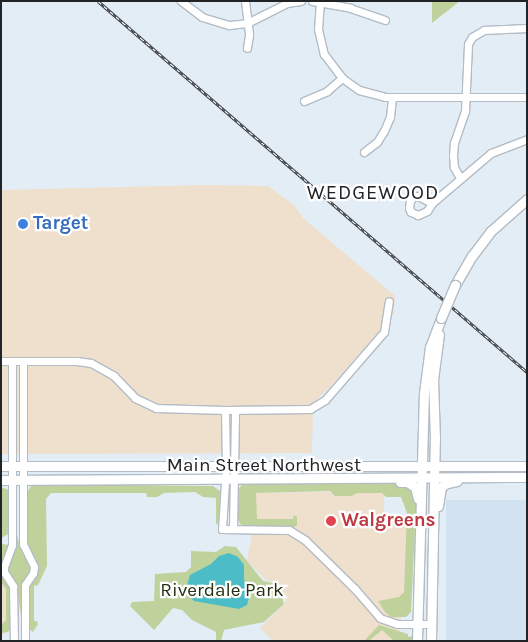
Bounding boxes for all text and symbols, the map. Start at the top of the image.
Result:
district label: WEDGEWOOD [306,180,440,204]
place label: Target [33,213,88,235]
marker: Target [17,218,29,230]
street label: Main Street Northwest [167,455,361,477]
place label: Walgreens [341,510,436,532]
marker: Walgreens [325,515,337,527]
park label: Riverdale Park [160,580,284,602]

